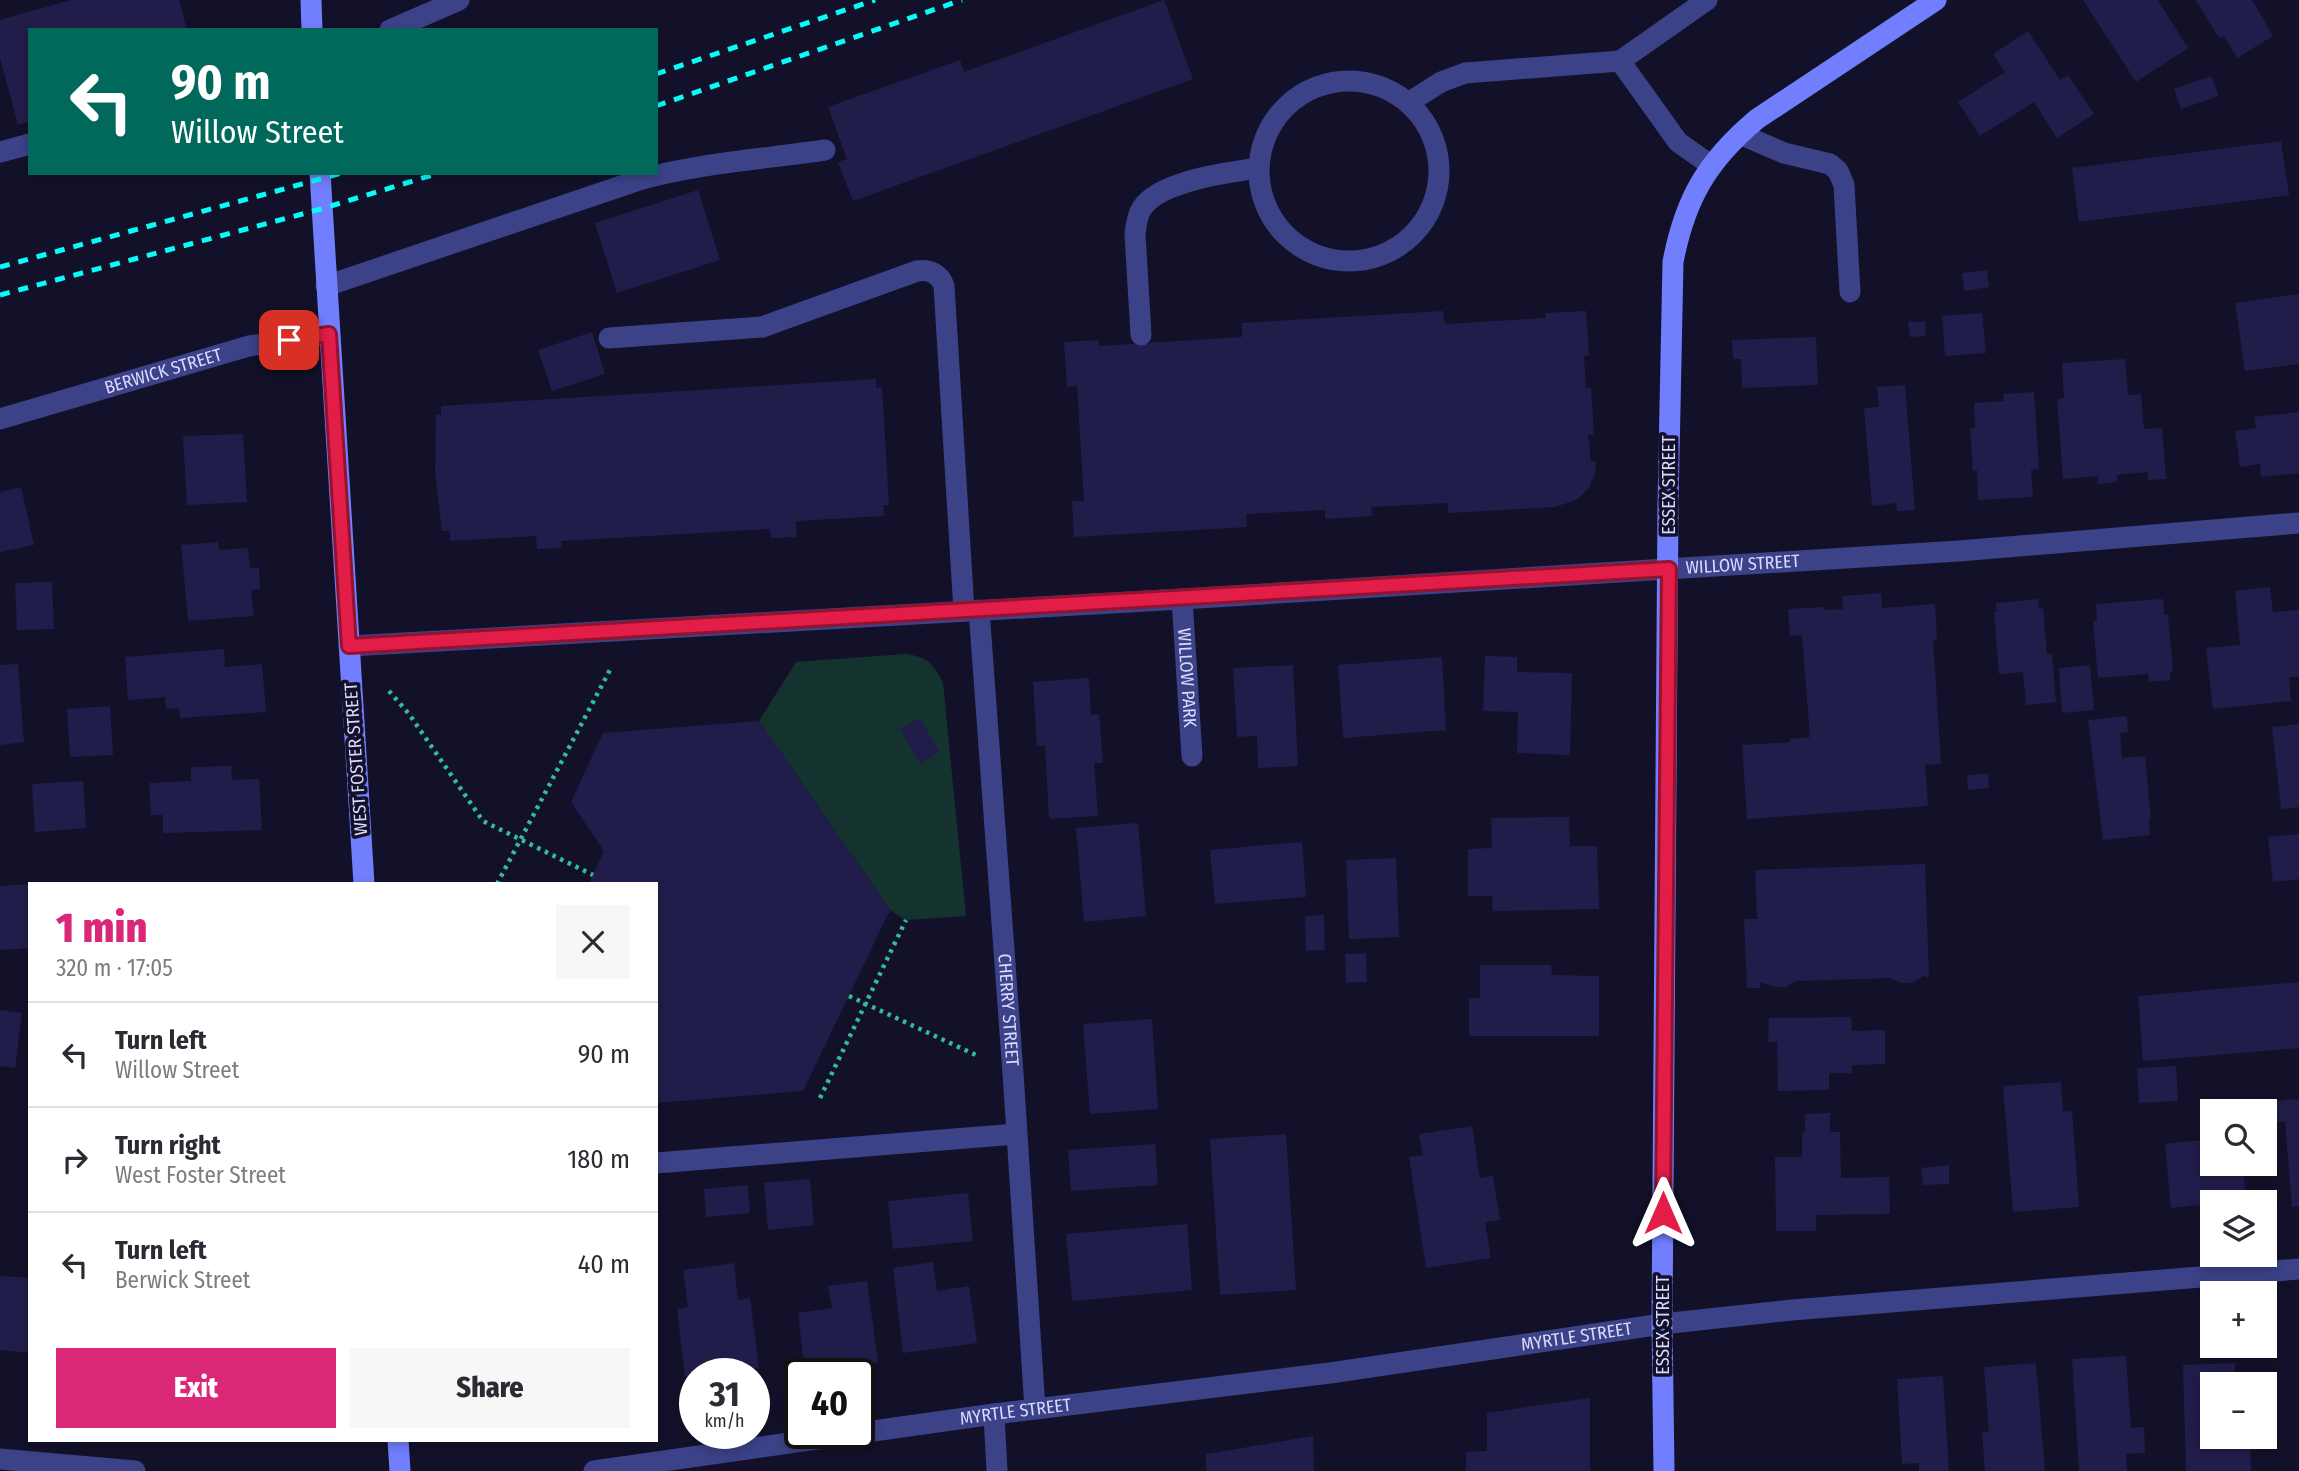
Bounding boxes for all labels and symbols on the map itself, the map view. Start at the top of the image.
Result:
pin [259,310,319,370]
street label: BERWICK STREET [102,343,225,399]
street label: ESSEX STREET [1658,435,1680,535]
street label: WILLOW STREET [1685,550,1801,579]
street label: WILLOW PARK [1173,627,1201,729]
street label: WEST FOSTER STREET [340,681,372,836]
street label: CHERRY STREET [993,953,1024,1068]
position arrow [1626,1176,1700,1250]
street label: ESSEX STREET [1652,1275,1674,1375]
street label: MYRTLE STREET [1520,1317,1634,1356]
speed limit sign: 40 [784,1358,875,1449]
street label: MYRTLE STREET [959,1394,1073,1430]

